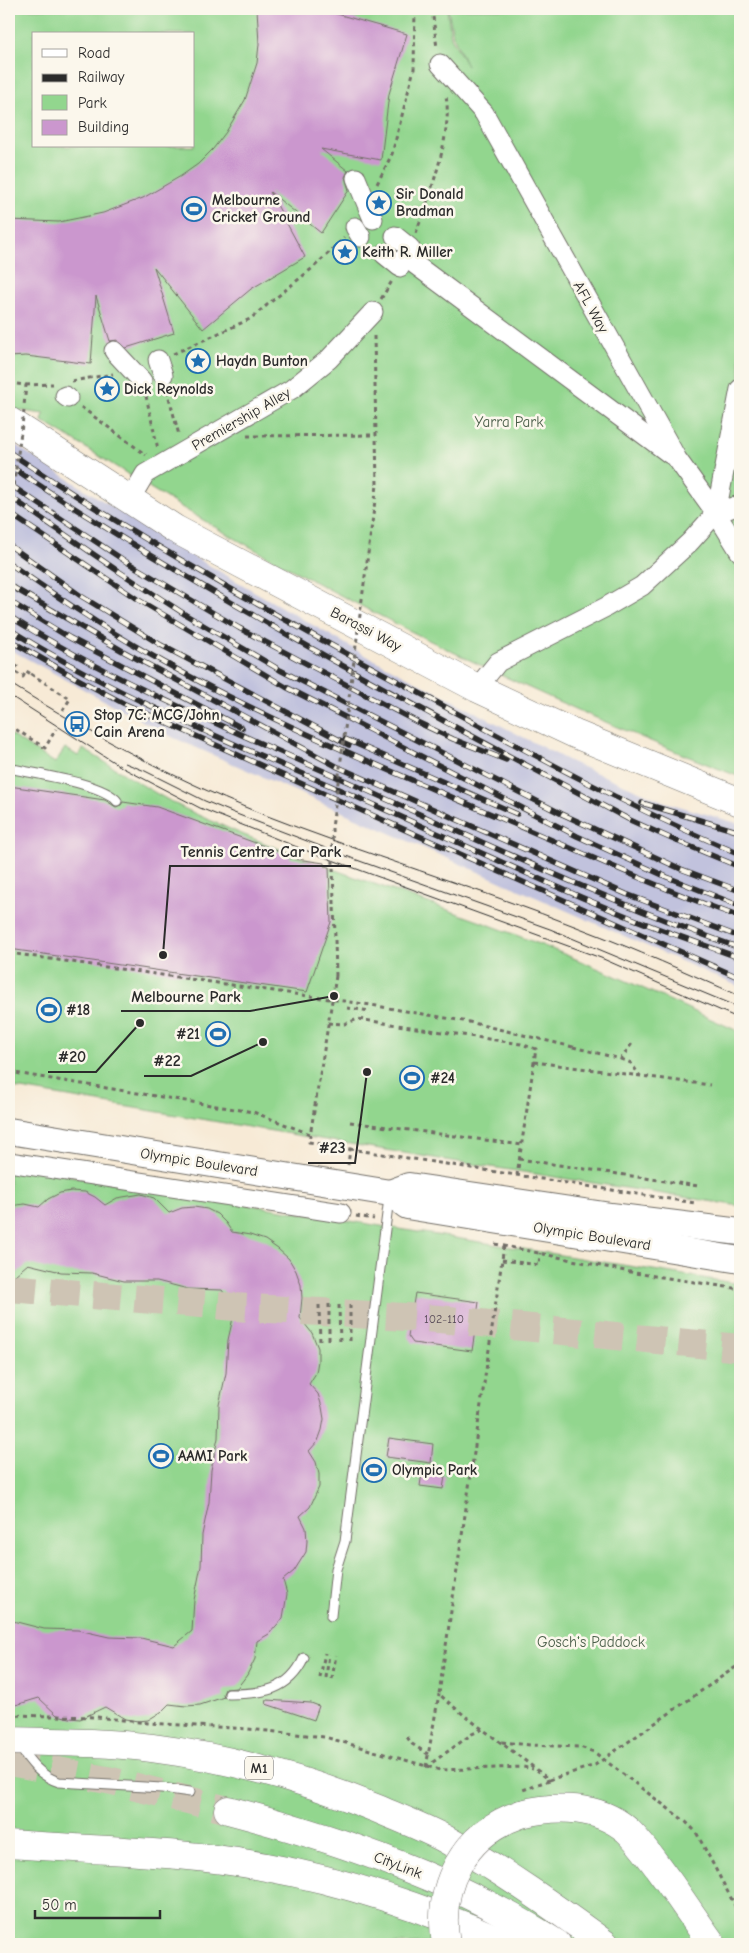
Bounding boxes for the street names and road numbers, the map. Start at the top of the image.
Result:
street label: AFL Way [569,278,613,336]
street label: Premiership Alley [188,383,294,455]
street label: Barassi Way [327,603,405,655]
street label: Olympic Boulevard [139,1144,259,1180]
street label: Olympic Boulevard [532,1218,652,1254]
road number: M1 [245,1756,273,1780]
street label: CityLink [371,1848,425,1883]

